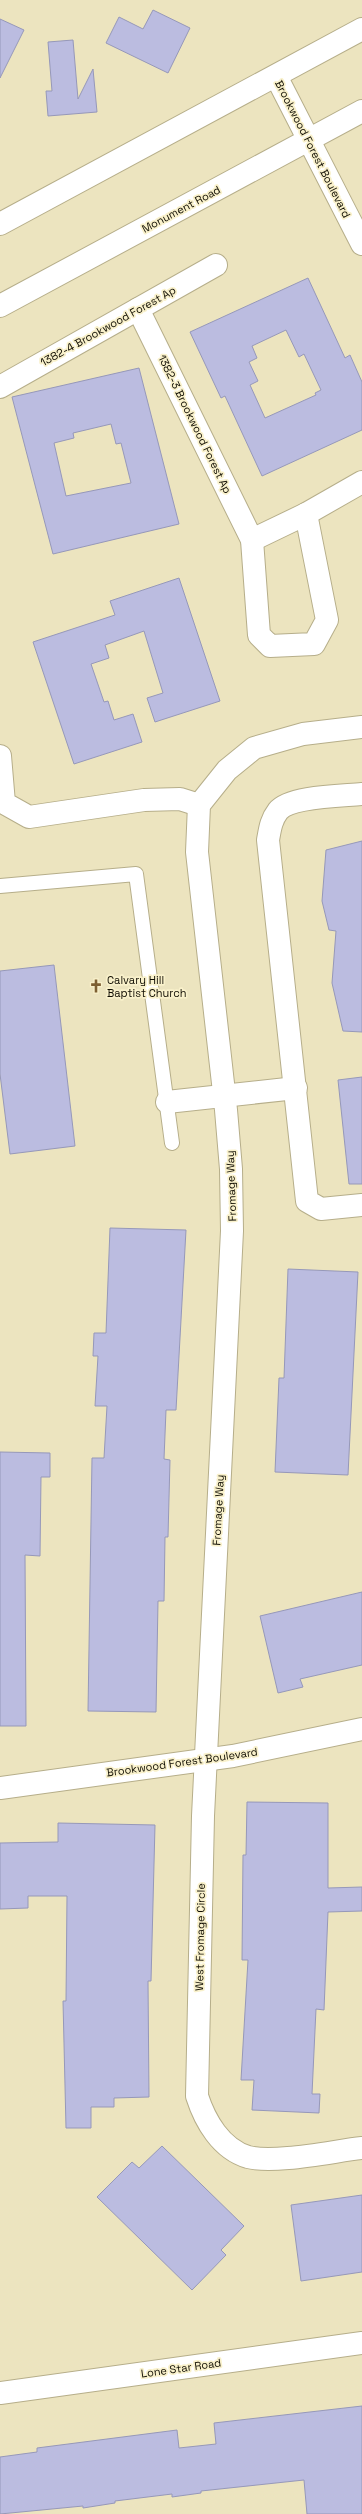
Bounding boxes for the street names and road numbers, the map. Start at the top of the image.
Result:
street label: Brookwood Forest Boulevard [272,78,354,220]
street label: Monument Road [139,182,223,236]
street label: 1382-4 Brookwood Forest Ap [38,283,178,369]
street label: 1382-3 Brookwood Forest Ap [155,352,235,496]
street label: Fromage Way [223,1150,239,1222]
street label: Fromage Way [209,1474,227,1546]
street label: Brookwood Forest Boulevard [105,1744,259,1780]
street label: West Fromage Circle [192,1883,208,1991]
street label: Lone Star Road [140,2355,222,2381]

